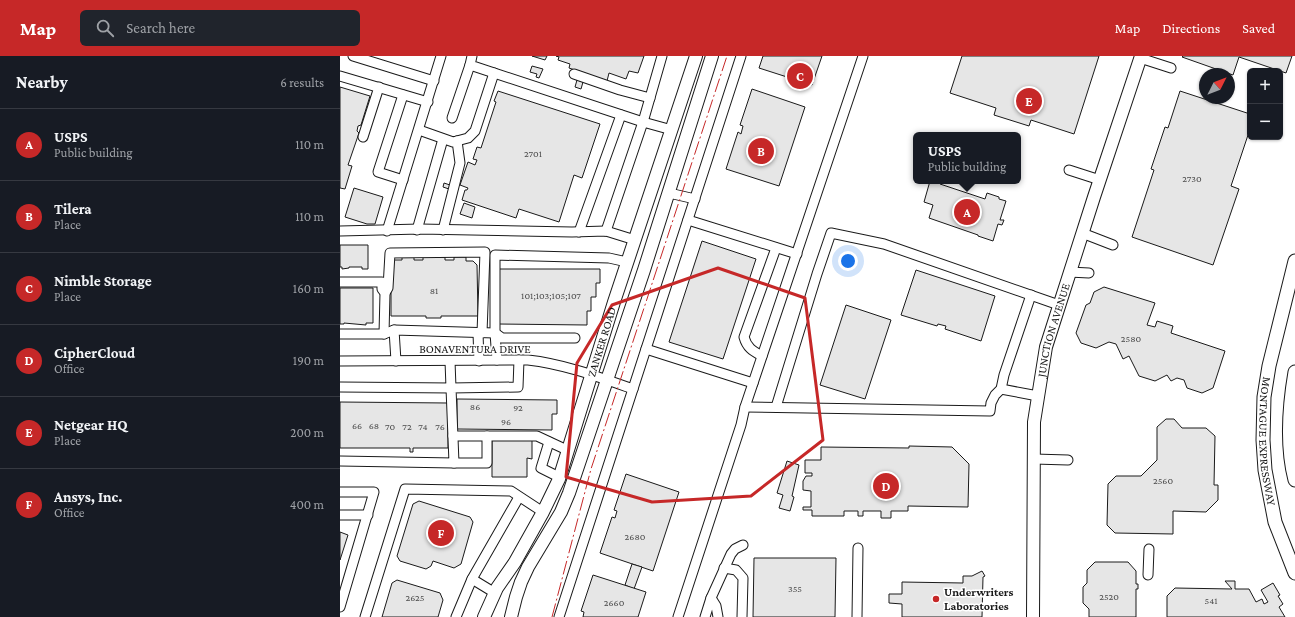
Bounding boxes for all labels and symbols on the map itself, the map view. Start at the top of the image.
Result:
pin: C [787,61,813,91]
north arrow [1199,68,1235,104]
pin: E [1016,86,1042,116]
pin: B [748,136,774,166]
house number: 2701 [524,148,542,159]
house number: 2730 [1182,173,1202,184]
pin: A [954,197,980,227]
your location [838,251,858,271]
street label: JUNCTION AVENUE [1034,281,1073,379]
house number: 81 [430,285,438,296]
house number: 101;103;105;107 [521,290,581,301]
street label: ZANKER ROAD [584,305,619,379]
house number: 2580 [1121,333,1142,344]
street label: BONAVENTURA DRIVE [419,342,531,356]
street label: MONTAGUE EXPRESSWAY [1256,376,1279,508]
house number: 86 [470,401,480,412]
house number: 92 [513,402,523,413]
house number: 96 [501,416,511,427]
house number: 66 [352,420,362,431]
house number: 68 [369,420,379,431]
house number: 70 [385,421,395,432]
house number: 72 [402,421,412,432]
house number: 74 [418,421,428,432]
house number: 76 [435,421,445,432]
pin: D [873,471,899,501]
house number: 2560 [1153,475,1173,486]
pin: F [428,518,454,548]
house number: 2680 [625,531,646,542]
house number: 355 [788,583,802,594]
place label: Underwriters Laboratories [944,585,1013,613]
house number: 2520 [1099,591,1119,602]
house number: 2625 [405,592,425,603]
marker: Underwriters Laboratories [931,594,941,604]
house number: 541 [1204,595,1218,606]
house number: 2660 [604,597,625,608]

